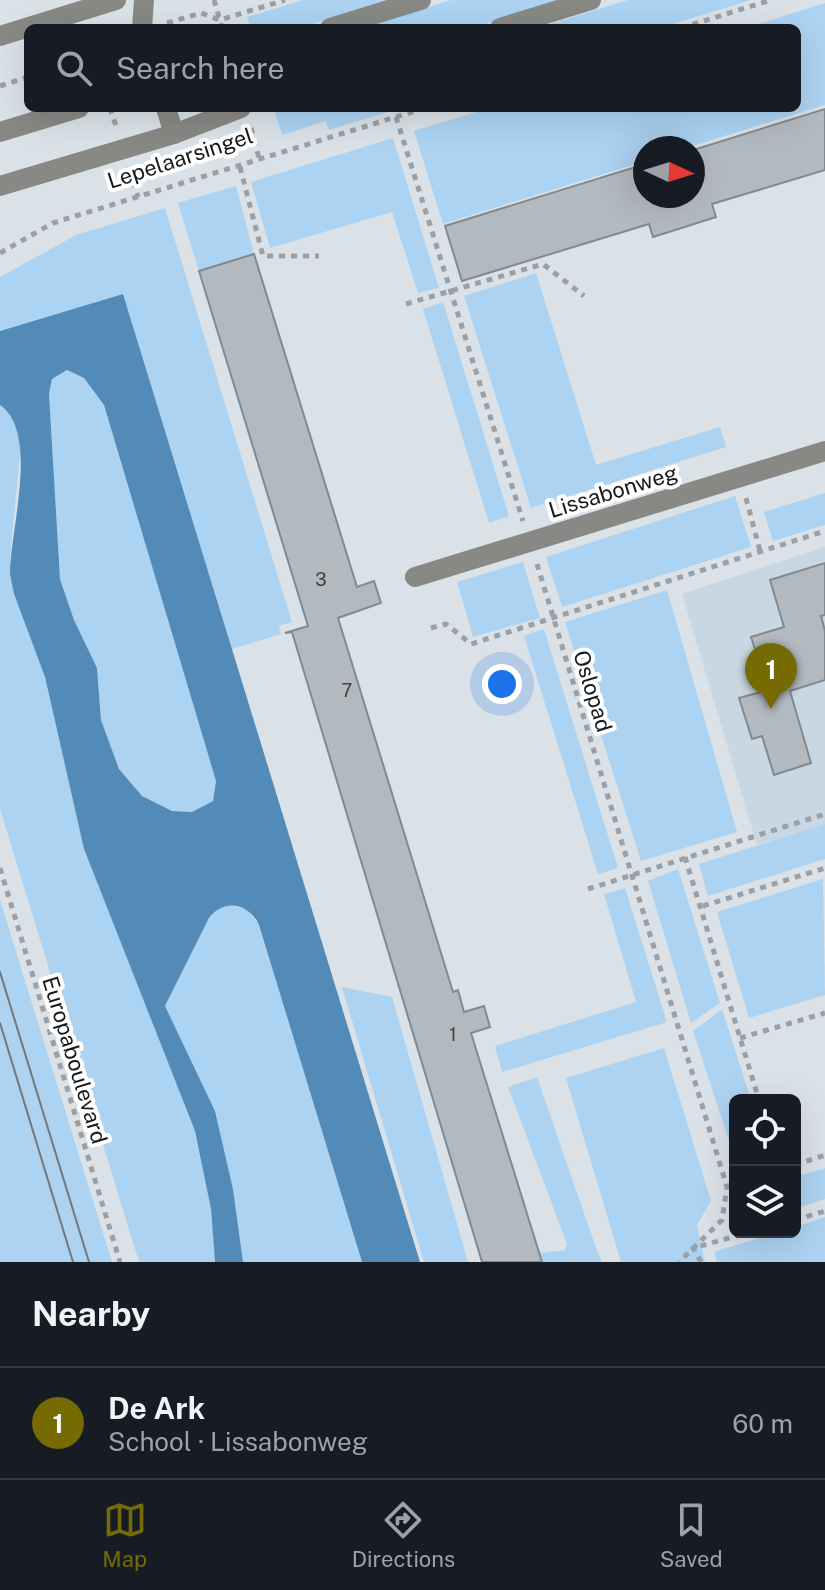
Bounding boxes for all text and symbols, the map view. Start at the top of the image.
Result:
search box [24,24,801,112]
icon: search [52,46,96,90]
text: Search here [116,50,284,86]
street label: Lepelaarsingel [104,122,256,194]
north arrow [633,136,705,208]
street label: Lissabonweg [545,459,681,523]
house number: 3 [315,569,327,590]
pin: 1 [745,643,797,709]
street label: Oslopad [568,647,618,735]
your location [482,664,522,704]
house number: 7 [342,680,352,701]
street label: Europaboulevard [37,973,113,1147]
house number: 1 [449,1024,457,1045]
map controls [729,1094,801,1238]
button: locate [729,1094,801,1166]
button: layers [729,1166,801,1238]
text: Nearby [32,1294,150,1334]
text: De Ark [108,1390,205,1426]
text: 1 [52,1408,64,1439]
text: 60 m [732,1408,793,1439]
text: School · Lissabonweg [108,1426,368,1457]
tab: Map [102,1498,147,1572]
tab: Directions [352,1498,455,1572]
tab: Saved [660,1498,723,1572]

